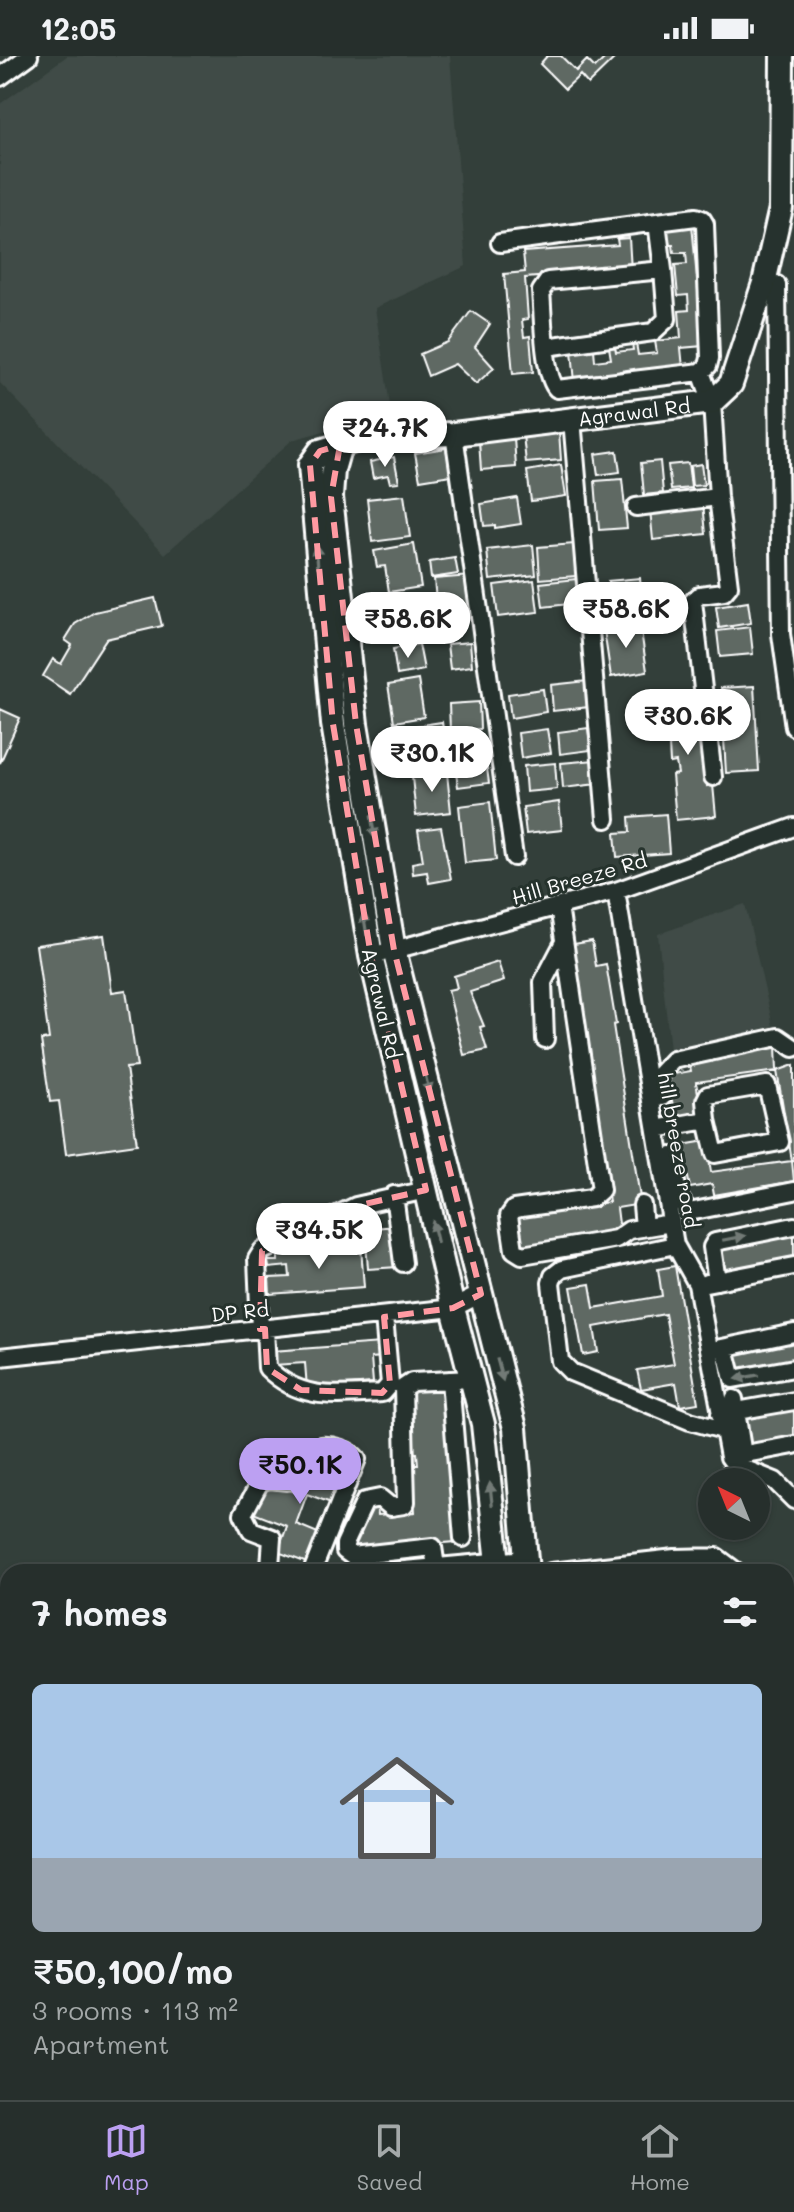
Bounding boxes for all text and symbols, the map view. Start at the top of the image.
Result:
text: 12:05 [40,8,116,48]
street label: Agrawal Rd [577,392,692,432]
pin: ₹24.7K [320,401,450,469]
text: ₹24.7K [341,410,429,444]
one-way arrow [311,543,324,568]
pin: ₹58.6K [561,582,691,650]
text: ₹58.6K [581,591,671,625]
pin: ₹58.6K [343,592,473,660]
text: ₹58.6K [363,601,453,635]
pin: ₹30.6K [623,689,753,757]
text: ₹30.6K [643,698,733,732]
pin: ₹30.1K [367,726,497,794]
text: ₹30.1K [389,735,475,769]
one-way arrow [368,815,380,840]
street label: Hill Breeze Rd [508,846,650,910]
one-way arrow [359,911,371,936]
street label: Agrawal Rd [357,945,407,1061]
one-way arrow [421,1069,434,1094]
street label: hill breeze road [652,1070,706,1230]
pin: ₹34.5K [254,1203,384,1271]
text: ₹34.5K [274,1212,364,1246]
one-way arrow [429,1220,441,1245]
one-way arrow [722,1231,747,1244]
street label: DP Rd [210,1295,270,1327]
one-way arrow [495,1358,507,1383]
one-way arrow [734,1371,759,1383]
pin: ₹50.1K [235,1438,365,1506]
text: ₹50.1K [257,1447,343,1481]
north arrow [698,1468,770,1540]
map controls [698,1468,770,1540]
one-way arrow [485,1482,498,1507]
text: 7 homes [32,1590,168,1635]
icon: filters [718,1590,762,1634]
icon: home [325,1736,469,1880]
text: ₹50,100/mo [32,1948,233,1993]
text: 3 rooms · 113 m² [32,1993,238,2027]
text: Apartment [32,2027,169,2061]
tab: Map [104,2119,149,2196]
tab: Saved [357,2119,422,2196]
tab: Home [630,2119,690,2196]

